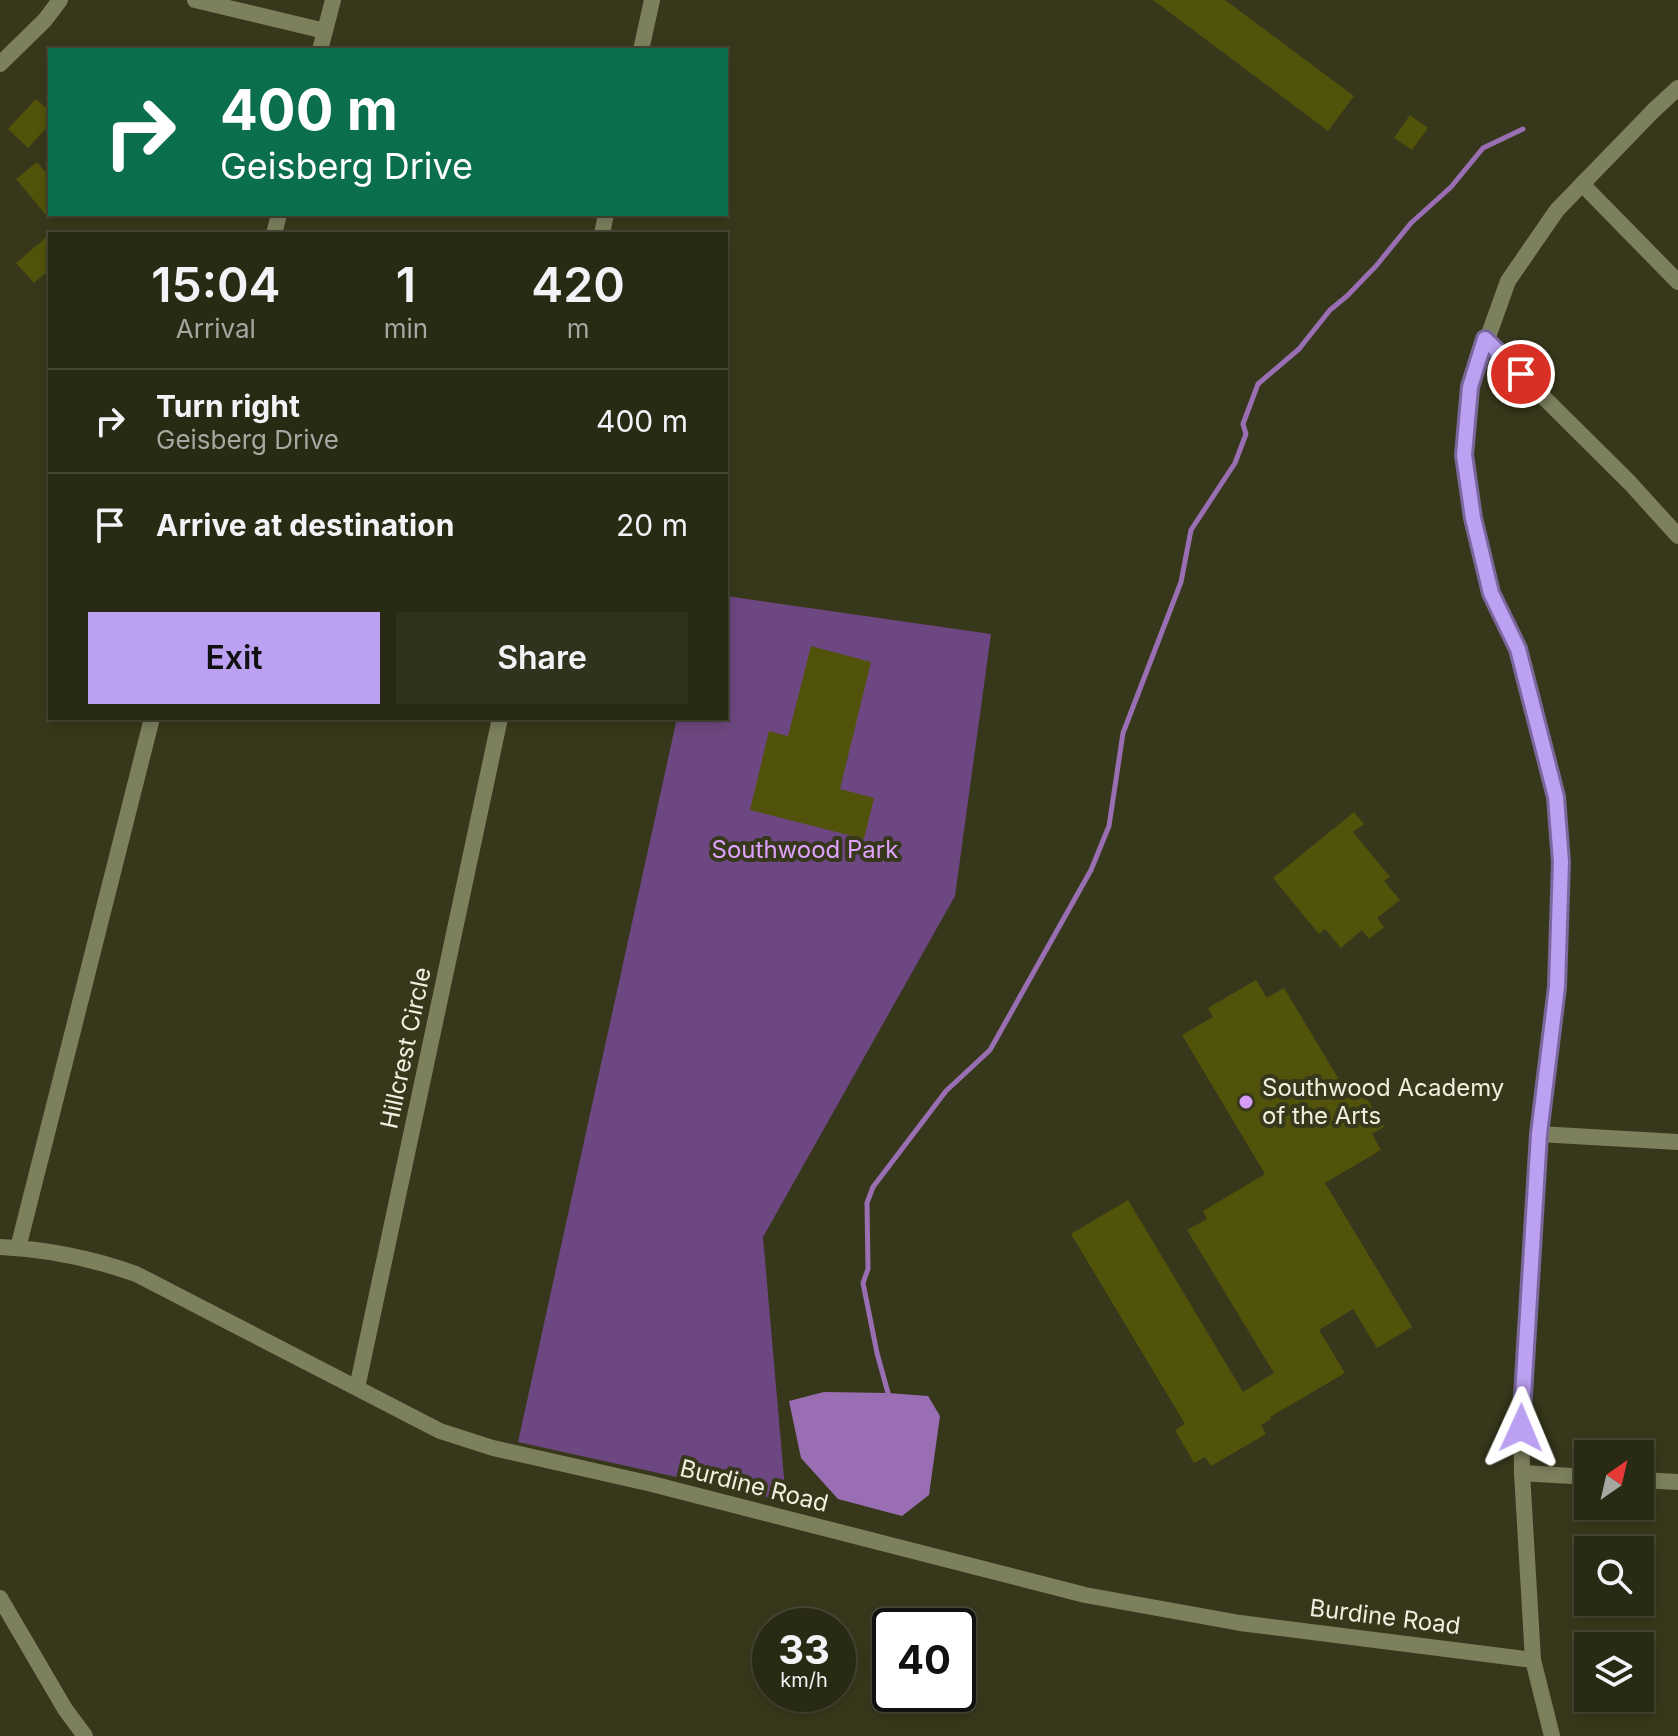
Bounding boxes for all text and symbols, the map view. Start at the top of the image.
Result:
text: 400 m [220,76,398,144]
icon: right [88,80,192,184]
text: Geisberg Drive [220,144,473,188]
text: 15:04 [151,255,281,314]
text: 1 [396,255,416,314]
text: 420 [531,255,625,314]
text: Arrival [176,313,256,344]
text: min [384,313,428,344]
text: m [567,313,589,344]
pin [1487,340,1555,408]
icon: arrive [1499,352,1543,396]
text: Turn right [156,388,300,424]
icon: right [88,399,132,443]
text: 400 m [596,403,688,439]
text: Geisberg Drive [156,424,339,455]
icon: arrive [88,503,132,547]
text: Arrive at destination [156,507,454,543]
text: 20 m [616,507,688,543]
button: Exit [88,612,380,704]
button: Share [396,612,688,704]
park label: Southwood Park [712,835,898,864]
street label: Hillcrest Circle [374,964,437,1131]
place label: Southwood Academy of the Arts [1262,1073,1504,1130]
marker: Southwood Academy of the Arts [1237,1093,1255,1111]
position arrow [1479,1386,1563,1470]
north arrow [1574,1440,1654,1520]
map controls [1574,1440,1654,1712]
street label: Burdine Road [677,1453,831,1518]
button: search [1574,1536,1654,1616]
street label: Burdine Road [1308,1593,1462,1640]
speed limit sign: 40 [872,1608,976,1712]
text: 33 [778,1625,830,1674]
button: layers [1574,1632,1654,1712]
text: km/h [780,1668,828,1692]

